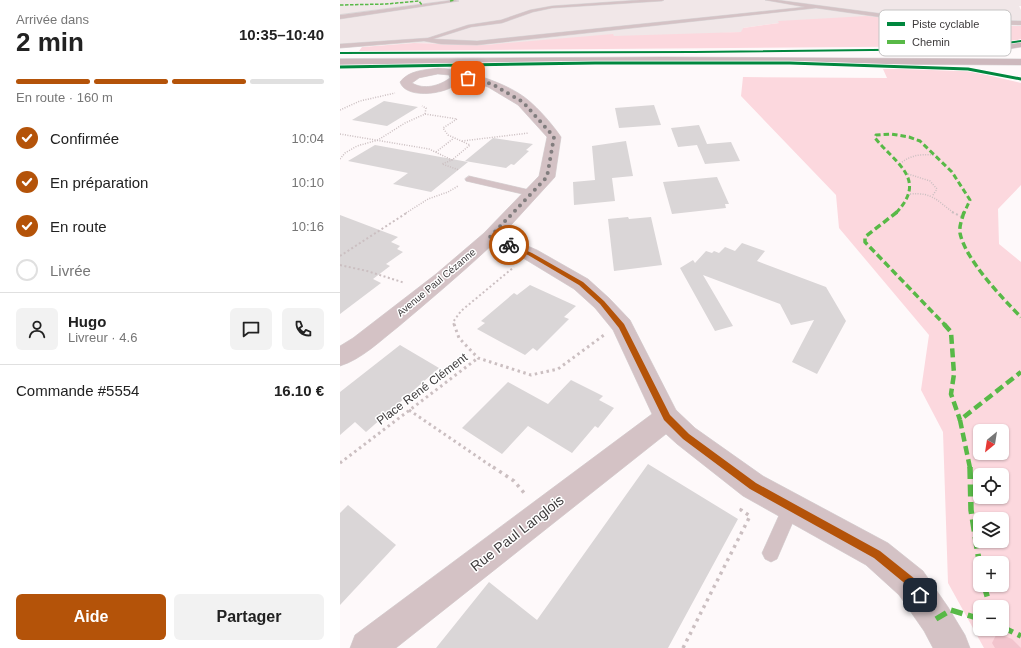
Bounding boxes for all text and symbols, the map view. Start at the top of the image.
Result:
legend [879,10,1011,56]
text: Arrivée dans [16,12,89,27]
text: Piste cyclable [912,18,979,30]
text: 10:35–10:40 [239,26,324,43]
text: 2 min [16,27,84,57]
text: Chemin [912,36,950,48]
pin [451,61,485,95]
icon: bag [457,67,479,89]
text: En route · 160 m [16,90,113,105]
icon: check [16,127,38,149]
text: Confirmée [50,130,119,147]
text: 10:04 [291,131,324,146]
icon: check [16,171,38,193]
text: En préparation [50,174,148,191]
text: 10:10 [291,175,324,190]
icon: check [16,215,38,237]
text: En route [50,218,107,235]
text: 10:16 [291,219,324,234]
courier [489,225,529,265]
icon: bike [498,234,520,256]
street label: Avenue Paul Cézanne [395,246,478,319]
text: Livrée [50,262,91,279]
button: person [16,308,58,350]
button: chat [230,308,272,350]
button: phone [282,308,324,350]
text: Hugo [68,313,106,330]
text: Livreur · 4.6 [68,330,137,345]
street label: Place René Clément [374,350,471,428]
text: Commande #5554 [16,382,139,399]
text: 16.10 € [274,382,324,399]
north arrow [973,424,1009,460]
map controls [973,424,1009,636]
button: locate [973,468,1009,504]
street label: Rue Paul Langlois [467,492,567,574]
button: layers [973,512,1009,548]
button: + [973,556,1009,592]
pin [903,578,937,612]
icon: home [909,584,931,606]
button: Aide [16,594,166,640]
button: Partager [174,594,324,640]
button: − [973,600,1009,636]

